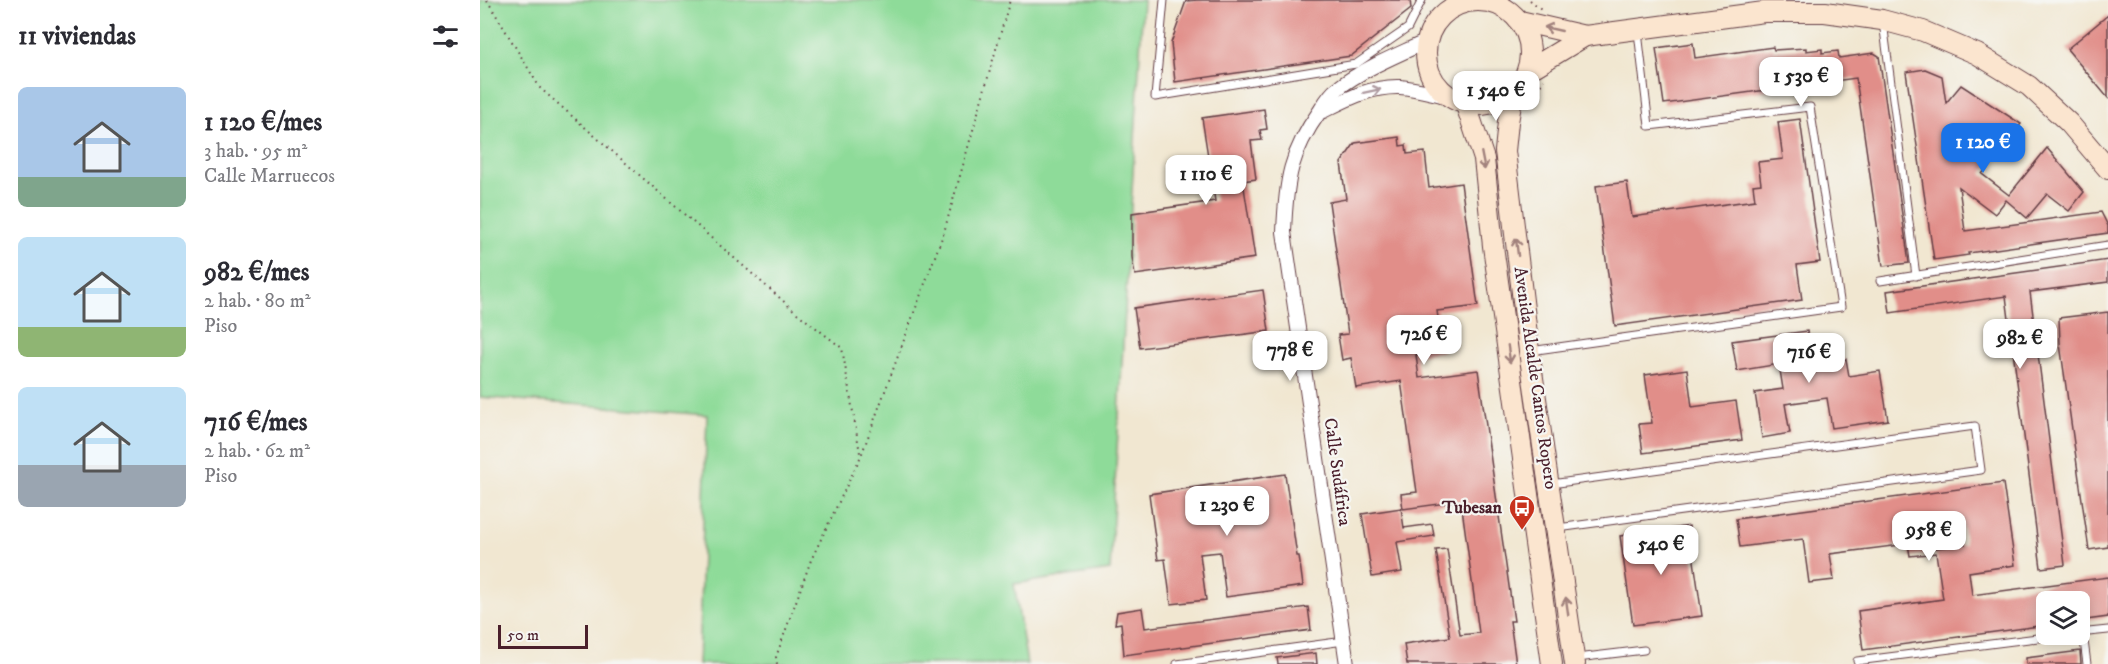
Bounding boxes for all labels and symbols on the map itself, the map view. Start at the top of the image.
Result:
one-way arrow [1543,22,1562,34]
pin: 1 530 € [1746,57,1856,108]
pin: 1 540 € [1441,71,1551,122]
one-way arrow [1361,85,1381,96]
pin: 1 120 € [1928,123,2038,174]
one-way arrow [1478,150,1489,170]
pin: 1 110 € [1151,155,1261,206]
one-way arrow [1511,237,1522,257]
street label: Avenida Alcalde Cantos Ropero [1508,265,1562,491]
pin: 726 € [1382,315,1466,366]
pin: 982 € [1978,319,2062,370]
pin: 778 € [1248,331,1332,382]
pin: 716 € [1767,333,1851,384]
one-way arrow [1503,343,1514,363]
street label: Calle Sudáfrica [1319,417,1356,528]
pin: 1 230 € [1172,486,1282,537]
bus stop icon: Tubesan [1507,493,1537,531]
place label: Tubesan [1441,497,1503,519]
pin: 958 € [1887,511,1971,562]
pin: 540 € [1619,525,1703,576]
one-way arrow [1561,597,1572,617]
scale bar [498,622,588,650]

